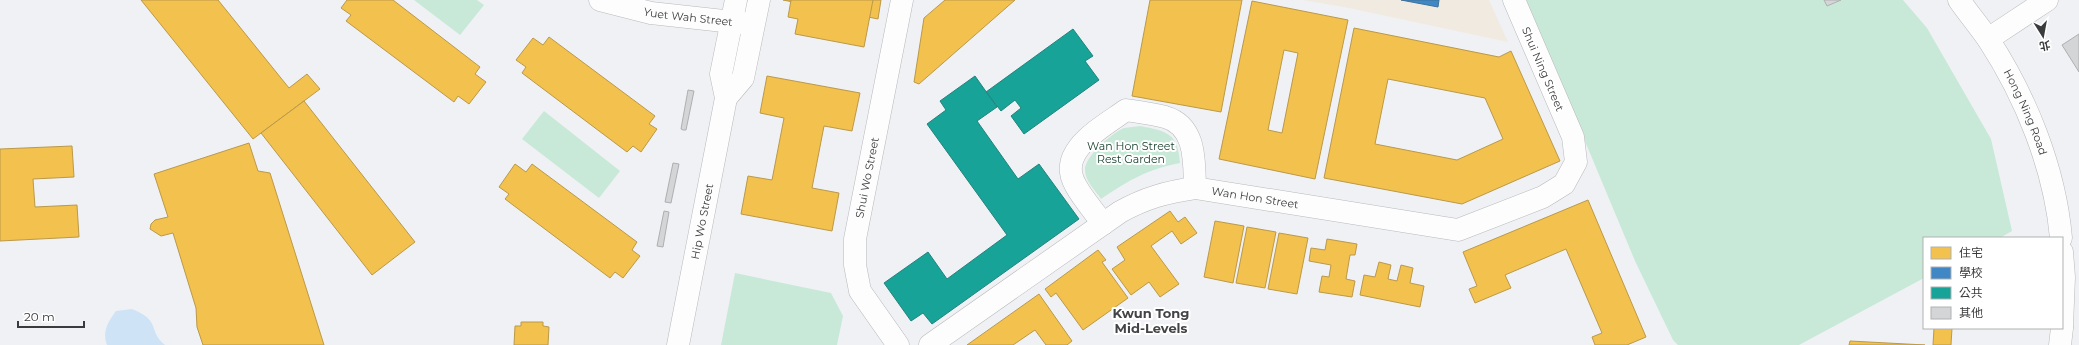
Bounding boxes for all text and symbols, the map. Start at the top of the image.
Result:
street label: Yuet Wah Street [642,4,734,29]
north arrow [2023,16,2063,56]
street label: Shui Ning Street [1519,25,1567,114]
text: 北 [2038,38,2052,54]
street label: Hong Ning Road [2001,67,2050,157]
street label: Shui Wo Street [852,135,882,219]
park label: Wan Hon Street Rest Garden [1087,139,1175,166]
street label: Hip Wo Street [688,182,716,260]
street label: Wan Hon Street [1211,184,1300,212]
legend [1923,237,2063,329]
text: 住宅 [1959,245,1983,260]
text: 學校 [1959,265,1983,280]
text: 公共 [1959,285,1983,300]
scale bar [18,303,84,329]
district label: Kwun Tong Mid-Levels [1113,305,1189,336]
text: 其他 [1959,305,1983,320]
text: 20 m [24,309,55,324]

